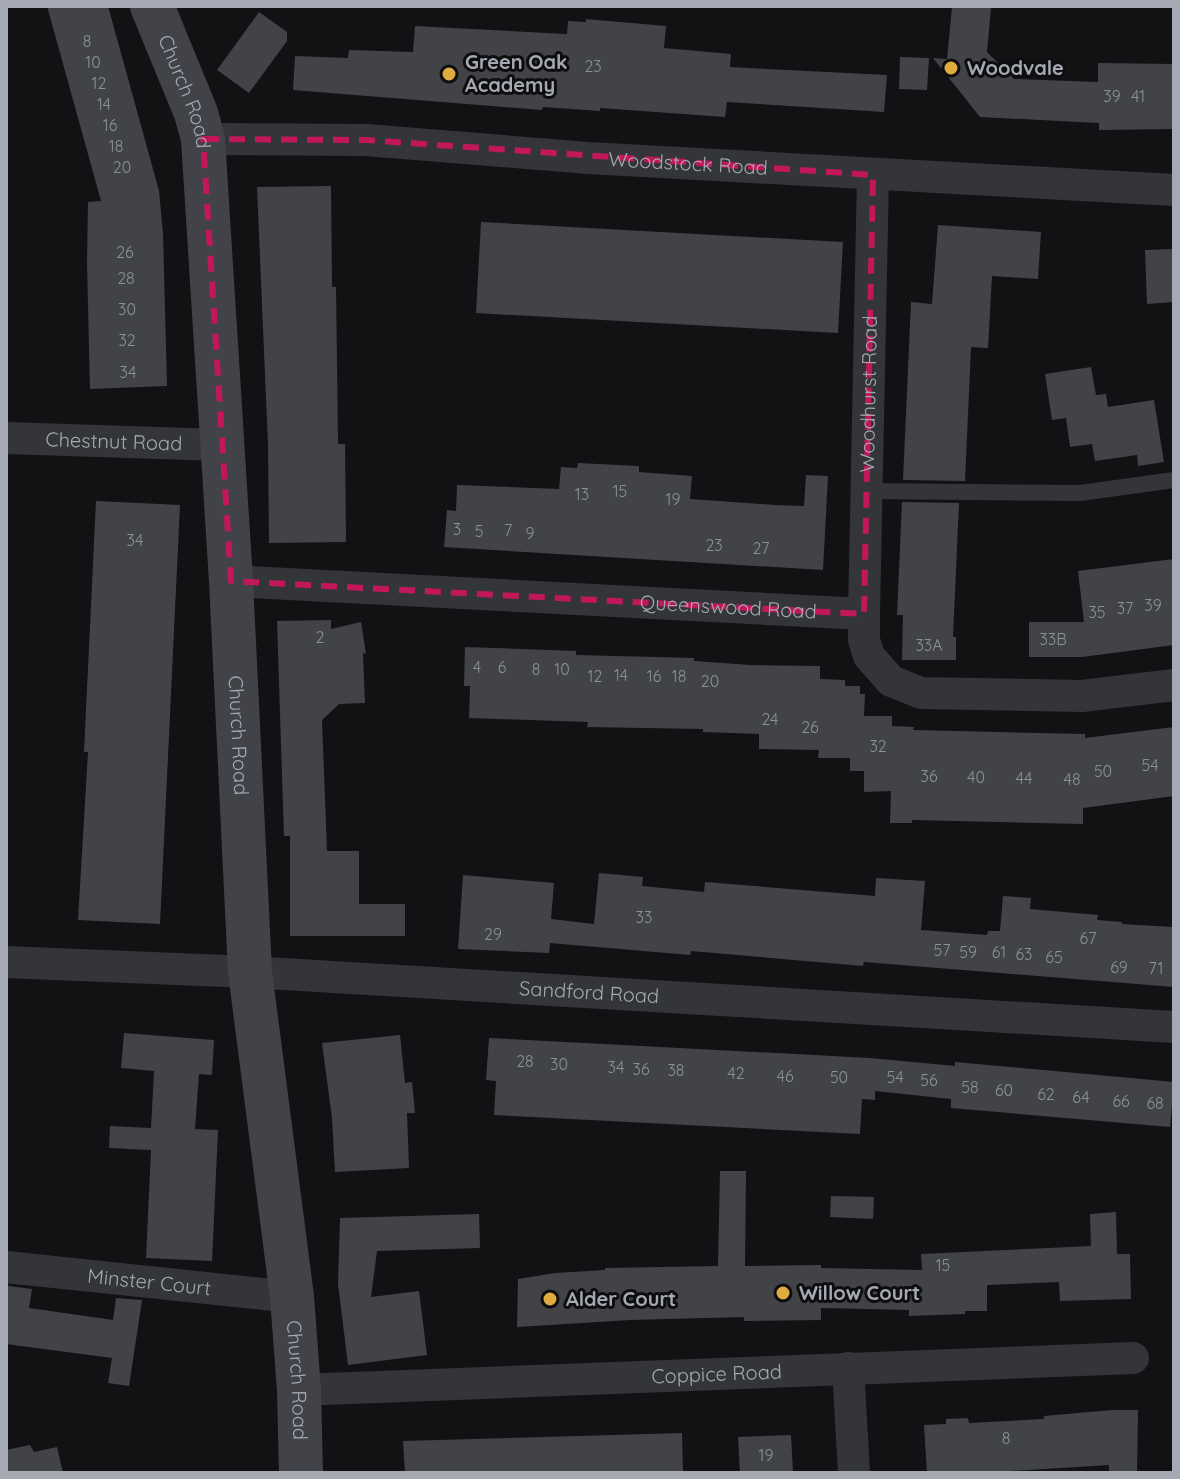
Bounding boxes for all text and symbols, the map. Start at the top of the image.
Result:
house number: 8 [83,31,91,51]
street label: Church Road [153,31,217,149]
place label: Green Oak Academy [465,49,567,97]
house number: 10 [85,52,101,72]
place label: Woodvale [967,55,1064,80]
house number: 23 [584,56,602,76]
marker: Woodvale [942,59,960,77]
marker: Green Oak Academy [440,65,458,83]
house number: 12 [92,73,107,93]
house number: 39 [1103,86,1121,106]
house number: 41 [1131,86,1145,106]
house number: 14 [97,94,111,114]
house number: 16 [103,115,118,135]
house number: 18 [109,136,123,156]
street label: Woodstock Road [608,146,769,180]
house number: 20 [113,157,131,177]
house number: 26 [116,242,134,262]
house number: 28 [117,268,135,288]
house number: 30 [118,299,136,319]
street label: Woodhurst Road [854,315,882,473]
house number: 32 [118,330,136,350]
house number: 34 [120,362,136,382]
street label: Chestnut Road [45,426,183,456]
house number: 15 [613,481,627,501]
house number: 13 [575,484,589,504]
house number: 19 [666,489,680,509]
house number: 3 [453,519,461,539]
house number: 7 [504,520,512,540]
house number: 5 [475,521,483,541]
house number: 9 [526,523,535,543]
house number: 34 [127,530,143,550]
house number: 23 [705,535,723,555]
house number: 27 [753,538,769,558]
street label: Queenswood Road [639,589,817,624]
house number: 39 [1144,595,1162,615]
house number: 37 [1117,598,1133,618]
house number: 35 [1088,602,1106,622]
house number: 2 [316,627,325,647]
house number: 33B [1039,629,1067,649]
house number: 33A [915,635,943,655]
house number: 4 [473,657,481,677]
house number: 6 [498,657,507,677]
house number: 8 [532,659,540,679]
house number: 10 [554,659,570,679]
house number: 14 [614,665,628,685]
house number: 12 [588,666,603,686]
house number: 16 [647,666,662,686]
house number: 18 [672,666,686,686]
house number: 20 [701,671,719,691]
street label: Church Road [224,675,254,796]
house number: 24 [761,709,779,729]
house number: 26 [801,717,819,737]
house number: 32 [869,736,887,756]
house number: 54 [1141,755,1159,775]
house number: 50 [1094,761,1112,781]
house number: 36 [921,766,938,786]
house number: 40 [967,767,985,787]
house number: 44 [1016,768,1032,788]
house number: 48 [1063,769,1081,789]
house number: 33 [636,907,652,927]
house number: 29 [484,924,502,944]
house number: 67 [1080,928,1096,948]
house number: 57 [934,940,950,960]
house number: 59 [959,942,977,962]
house number: 61 [992,942,1006,962]
house number: 63 [1016,944,1033,964]
house number: 65 [1045,947,1063,967]
house number: 69 [1110,957,1128,977]
house number: 71 [1149,958,1163,978]
street label: Sandford Road [519,975,660,1008]
house number: 28 [516,1051,534,1071]
house number: 30 [550,1054,568,1074]
house number: 34 [608,1057,624,1077]
house number: 36 [633,1059,650,1079]
house number: 38 [667,1060,685,1080]
house number: 42 [727,1063,745,1083]
house number: 46 [776,1066,794,1086]
house number: 50 [830,1067,848,1087]
house number: 54 [886,1067,904,1087]
house number: 56 [920,1070,938,1090]
house number: 58 [961,1077,979,1097]
house number: 60 [995,1080,1013,1100]
house number: 62 [1037,1084,1055,1104]
house number: 64 [1072,1087,1090,1107]
house number: 66 [1112,1091,1130,1111]
house number: 68 [1146,1093,1164,1113]
house number: 15 [936,1255,950,1275]
street label: Minster Court [86,1263,212,1300]
place label: Willow Court [799,1280,920,1305]
marker: Willow Court [774,1284,792,1302]
place label: Alder Court [566,1286,676,1311]
marker: Alder Court [541,1290,559,1308]
street label: Church Road [282,1319,313,1440]
street label: Coppice Road [651,1358,782,1388]
house number: 8 [1002,1428,1010,1448]
house number: 19 [759,1445,773,1465]

